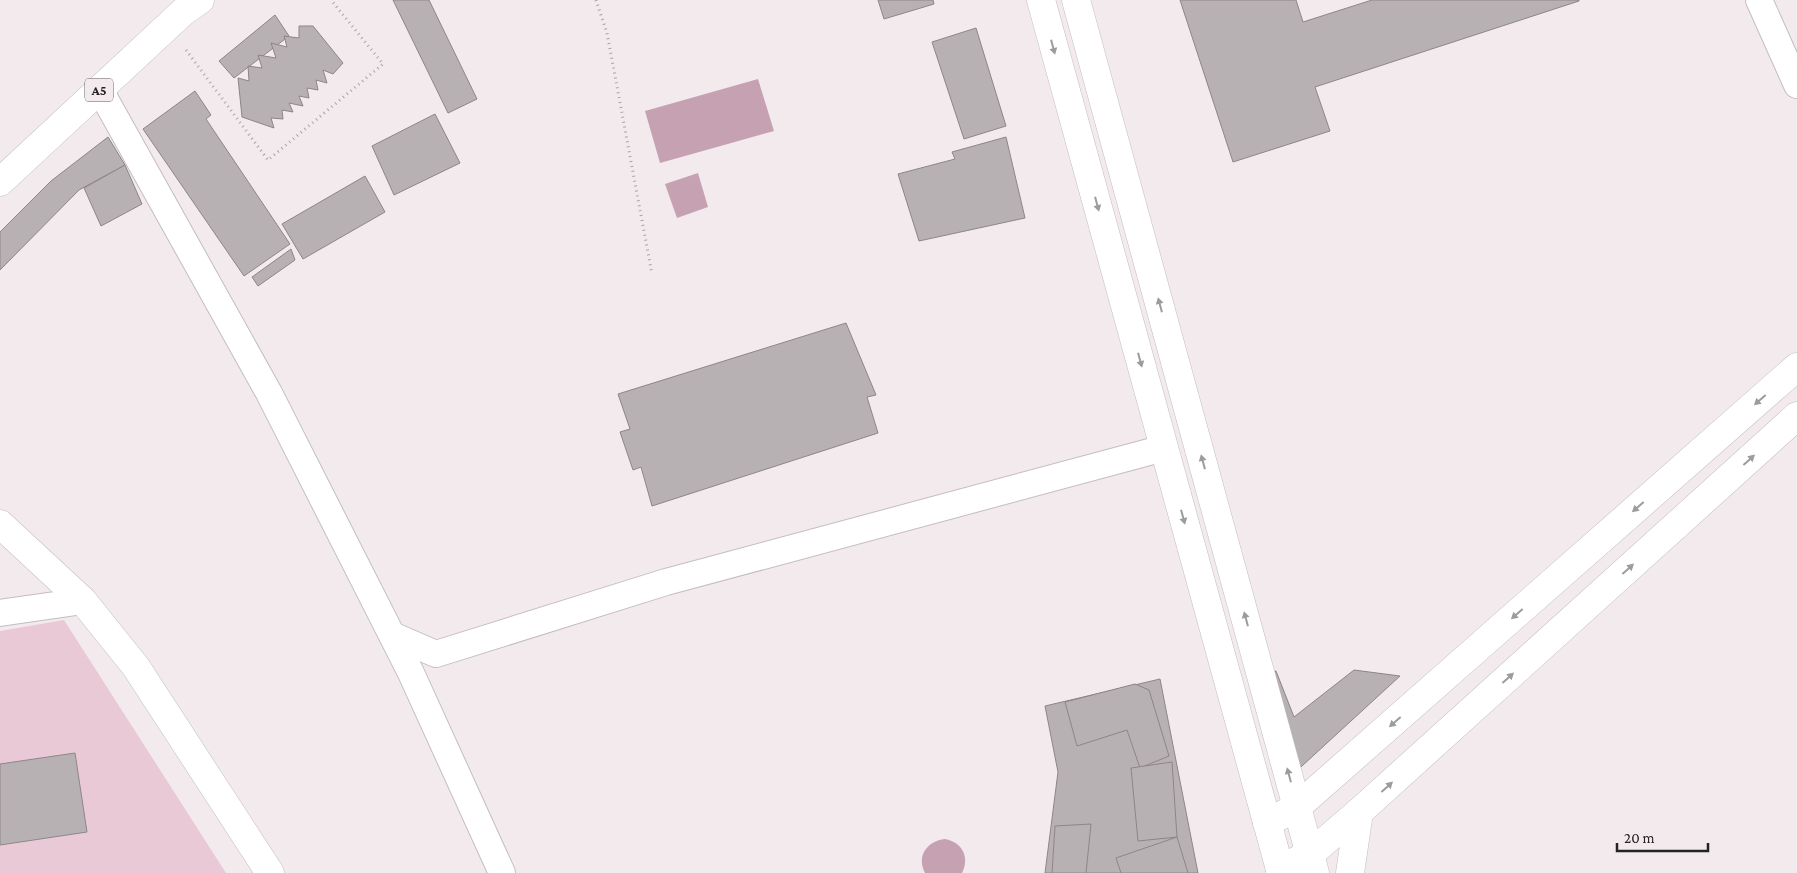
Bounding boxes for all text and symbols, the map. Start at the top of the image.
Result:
one-way arrow [1050,40,1058,55]
road number: A5 [85,78,113,102]
one-way arrow [1093,196,1101,211]
one-way arrow [1155,298,1163,313]
one-way arrow [1136,353,1144,368]
one-way arrow [1754,394,1767,405]
one-way arrow [1198,454,1206,469]
one-way arrow [1742,454,1754,466]
one-way arrow [1633,501,1645,513]
one-way arrow [1179,510,1187,525]
one-way arrow [1622,563,1634,575]
one-way arrow [1510,609,1523,620]
one-way arrow [1241,611,1249,626]
one-way arrow [1501,672,1513,684]
one-way arrow [1389,716,1401,728]
one-way arrow [1284,768,1292,783]
one-way arrow [1381,781,1393,793]
scale bar [1617,820,1708,852]
text: 20 m [1624,830,1655,846]

